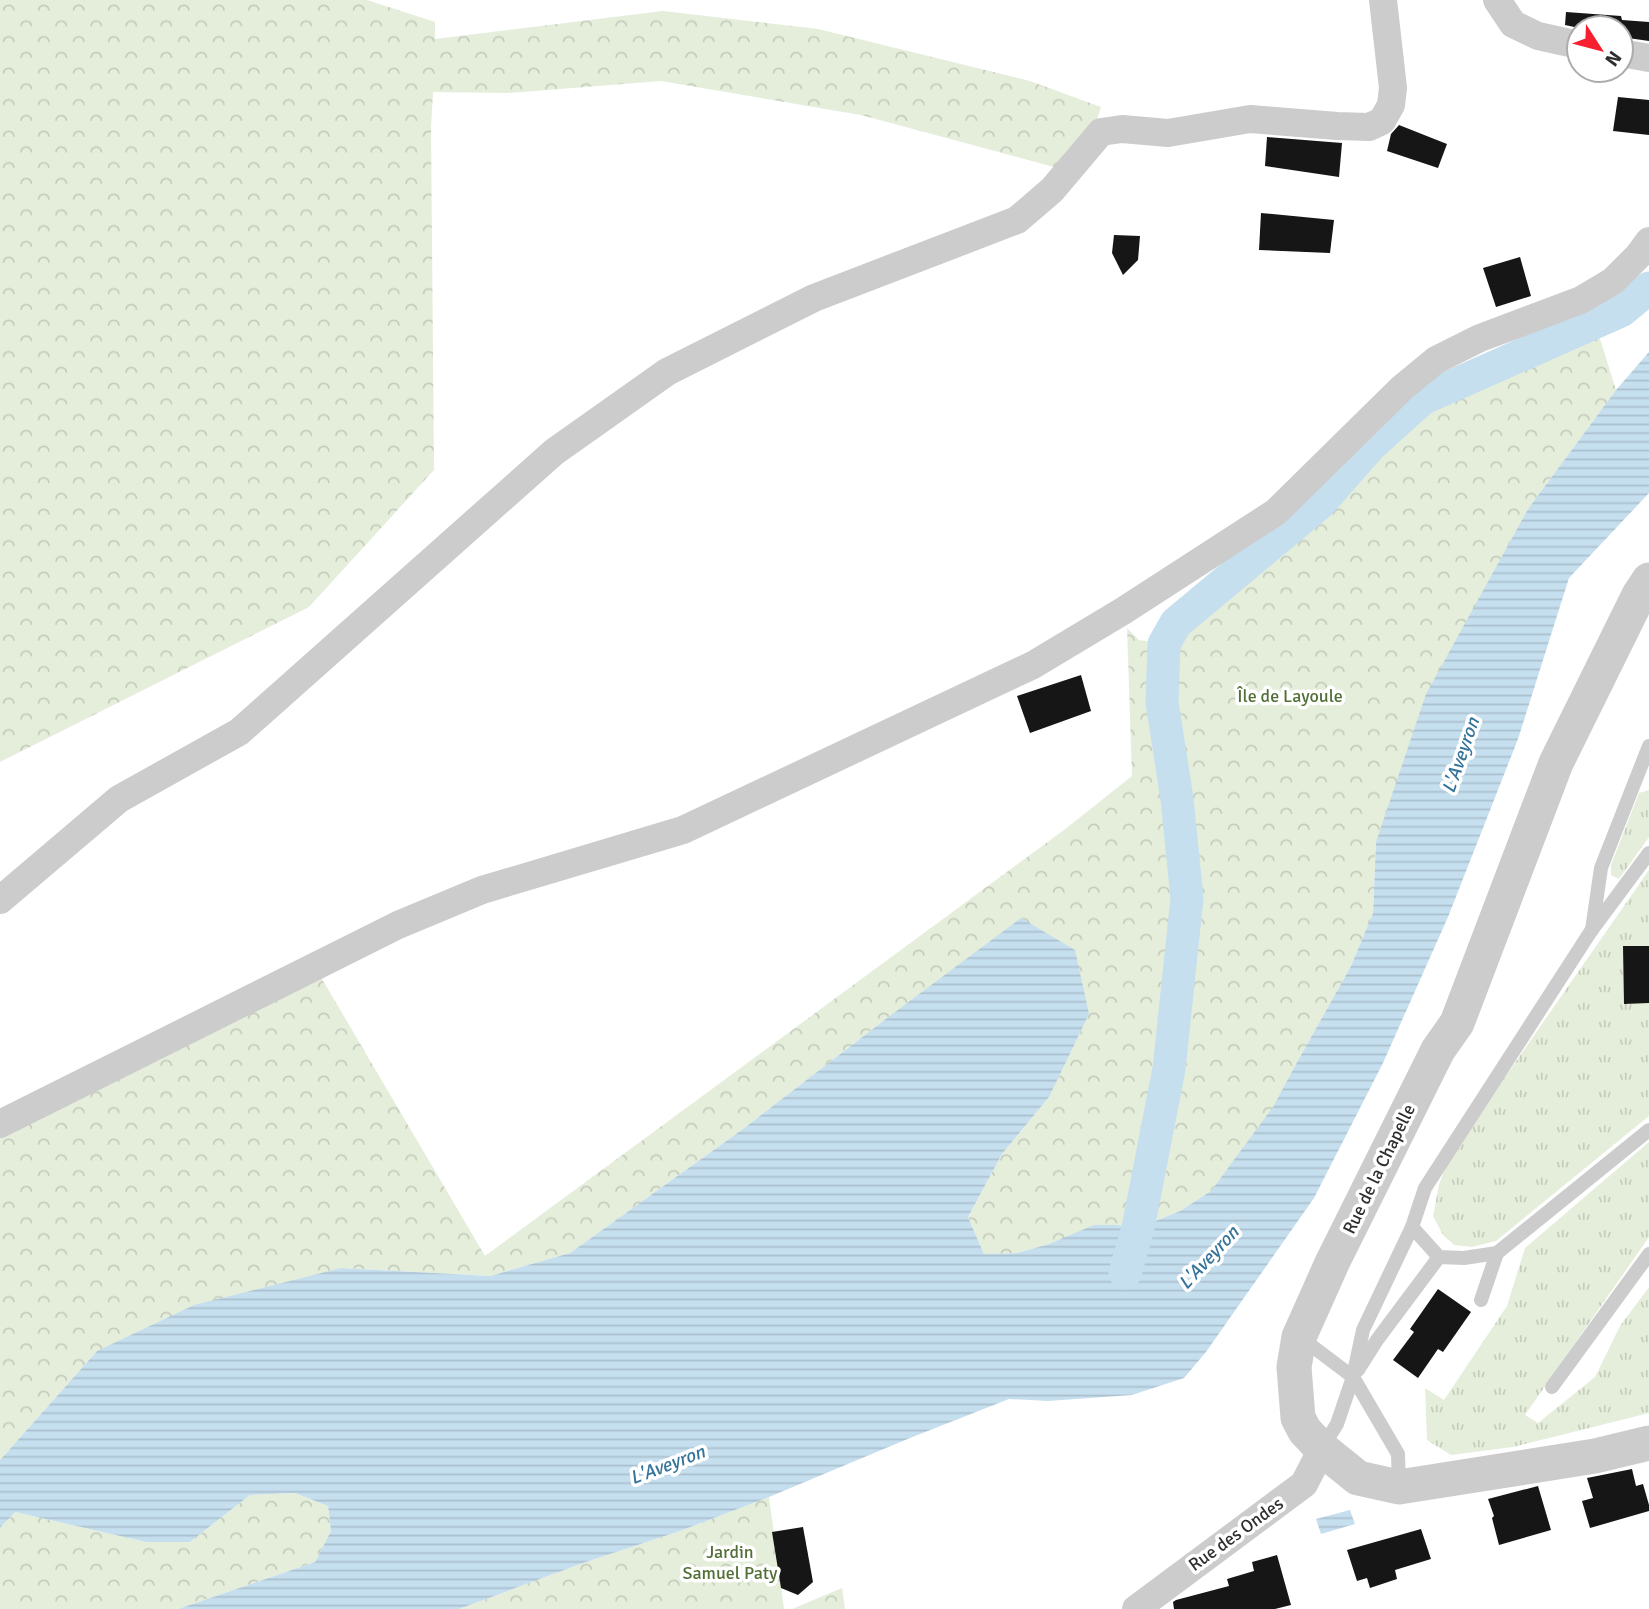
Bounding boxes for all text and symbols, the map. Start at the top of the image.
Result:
north arrow [1565,14,1635,84]
text: N [1599,46,1627,71]
park label: Île de Layoule [1236,685,1343,707]
water label: L'Aveyron [1437,714,1485,796]
street label: Rue de la Chapelle [1338,1101,1420,1237]
water label: L'Aveyron [1173,1220,1245,1295]
water label: L'Aveyron [626,1439,709,1490]
street label: Rue des Ondes [1184,1492,1288,1576]
park label: Jardin Samuel Paty [682,1541,778,1584]

